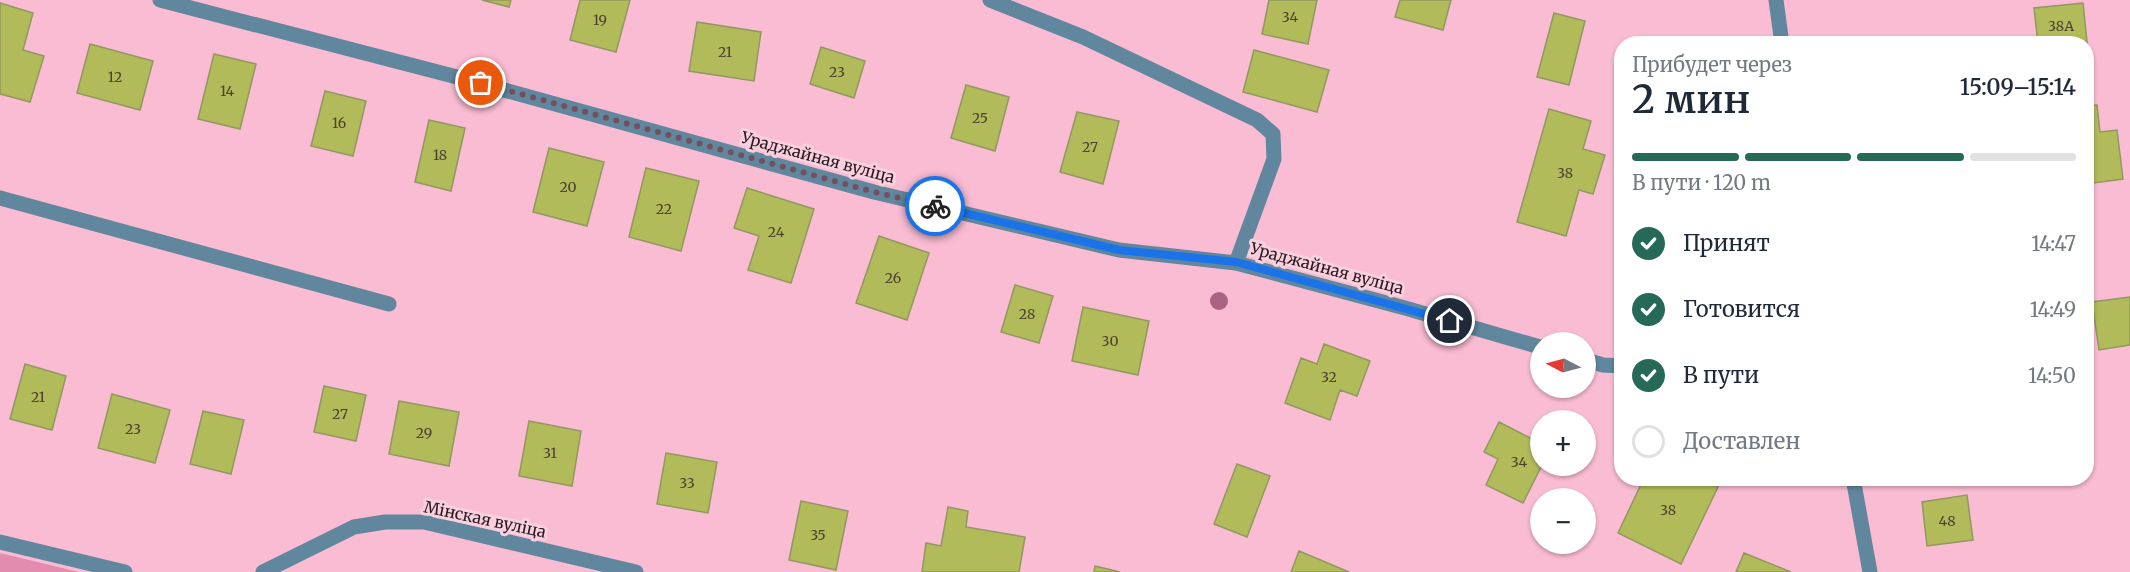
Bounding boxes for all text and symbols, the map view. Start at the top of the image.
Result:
house number: 34 [1282,8,1299,26]
house number: 19 [593,11,607,29]
house number: 38А [2048,17,2074,35]
house number: 21 [718,43,732,61]
text: Прибудет через [1632,52,1792,77]
pin [455,57,506,108]
house number: 23 [829,63,845,81]
icon: bag [464,66,497,99]
house number: 12 [108,68,122,86]
text: 15:09–15:14 [1960,73,2076,101]
text: 2 мин [1632,75,1750,124]
house number: 14 [220,82,234,100]
house number: 25 [972,109,988,127]
house number: 16 [332,114,346,132]
street label: Ураджайная вуліца [738,127,897,187]
house number: 27 [1082,138,1098,156]
house number: 18 [433,146,447,164]
house number: 38 [1557,164,1573,182]
text: В пути · 120 m [1632,170,1771,195]
courier [905,176,965,236]
house number: 20 [559,178,577,196]
icon: bike [919,190,952,223]
house number: 22 [656,200,672,218]
house number: 24 [768,223,785,241]
icon: check [1632,227,1665,260]
text: Принят [1683,229,1770,257]
text: 14:47 [2031,231,2076,256]
street label: Ураджайная вуліца [1247,238,1406,298]
house number: 26 [885,269,901,287]
icon: check [1632,293,1665,326]
pin [1424,295,1475,346]
text: Готовится [1683,295,1800,323]
text: 14:49 [2030,297,2076,322]
icon: home [1433,304,1466,337]
house number: 28 [1019,305,1035,323]
house number: 30 [1102,332,1118,350]
north arrow [1530,332,1596,398]
map controls [1530,332,1596,554]
icon: check [1632,359,1665,392]
text: В пути [1683,361,1759,389]
text: 14:50 [2028,363,2076,388]
house number: 32 [1321,368,1337,386]
house number: 21 [31,388,45,406]
house number: 27 [332,405,348,423]
button: + [1530,410,1596,476]
house number: 23 [125,420,141,438]
house number: 29 [416,424,432,442]
text: Доставлен [1683,427,1800,455]
house number: 31 [543,444,557,462]
house number: 34 [1511,453,1528,471]
house number: 33 [679,474,695,492]
button: − [1530,488,1596,554]
street label: Мінская вуліца [422,496,548,542]
house number: 38 [1660,501,1676,519]
house number: 48 [1939,512,1955,530]
house number: 35 [810,526,826,544]

